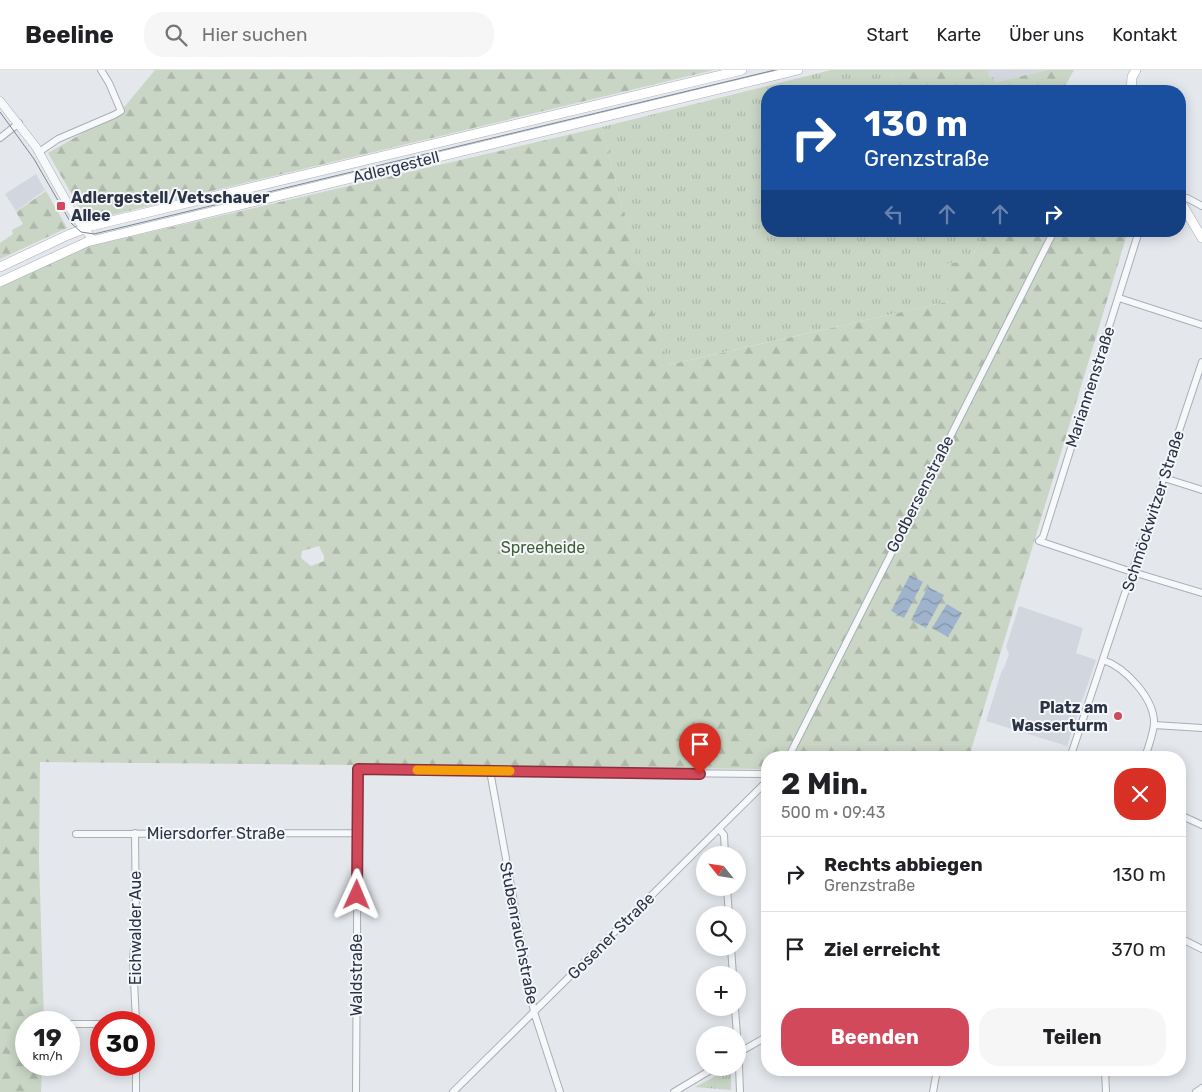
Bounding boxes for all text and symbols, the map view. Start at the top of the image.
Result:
search box [144,12,494,57]
text: Beeline [25,21,114,49]
icon: search [162,21,190,49]
text: Hier suchen [202,23,307,46]
text: Start [866,24,909,46]
text: Karte [937,24,981,46]
text: Über uns [1009,24,1084,46]
text: Kontakt [1112,24,1177,46]
text: 130 m [864,103,968,145]
icon: right [781,105,846,170]
text: Grenzstraße [864,145,989,172]
street label: Adlergestell [351,147,441,187]
place label: Adlergestell/Vetschauer Allee [71,188,270,225]
marker: Adlergestell/Vetschauer Allee [55,200,67,212]
icon: left [880,200,908,228]
icon: ahead [933,200,961,228]
icon: ahead [986,200,1014,228]
icon: right [1039,200,1067,228]
street label: Mariannenstraße [1062,324,1119,450]
street label: Schmöckwitzer Straße [1118,428,1188,594]
street label: Godbersenstraße [882,432,958,556]
park label: Spreeheide [501,538,585,557]
place label: Platz am Wasserturm [1011,698,1108,735]
marker: Platz am Wasserturm [1112,710,1124,722]
pin [679,723,721,774]
icon: arrive [686,730,714,758]
text: 2 Min. [781,766,868,802]
button: close [1114,768,1166,820]
text: 500 m · 09:43 [781,803,885,822]
street label: Miersdorfer Straße [147,824,285,843]
north arrow [696,846,746,896]
map controls [696,846,746,1076]
text: Rechts abbiegen [824,853,983,876]
street label: Stubenrauchstraße [496,860,542,1006]
icon: right [781,860,809,888]
text: 130 m [1113,863,1166,886]
position arrow [330,868,382,920]
street label: Eichwalder Aue [126,871,145,985]
text: Grenzstraße [824,876,915,895]
street label: Gosener Straße [564,889,658,983]
button: search [696,906,746,956]
street label: Waldstraße [347,934,366,1016]
icon: arrive [781,935,809,963]
text: Ziel erreicht [824,938,940,961]
text: 370 m [1111,938,1166,961]
button: + [696,966,746,1016]
button: Beenden [781,1008,969,1066]
button: Teilen [979,1008,1166,1066]
speed limit sign: 30 [90,1011,155,1076]
text: 19 [33,1023,62,1052]
button: − [696,1026,746,1076]
text: km/h [33,1049,62,1063]

